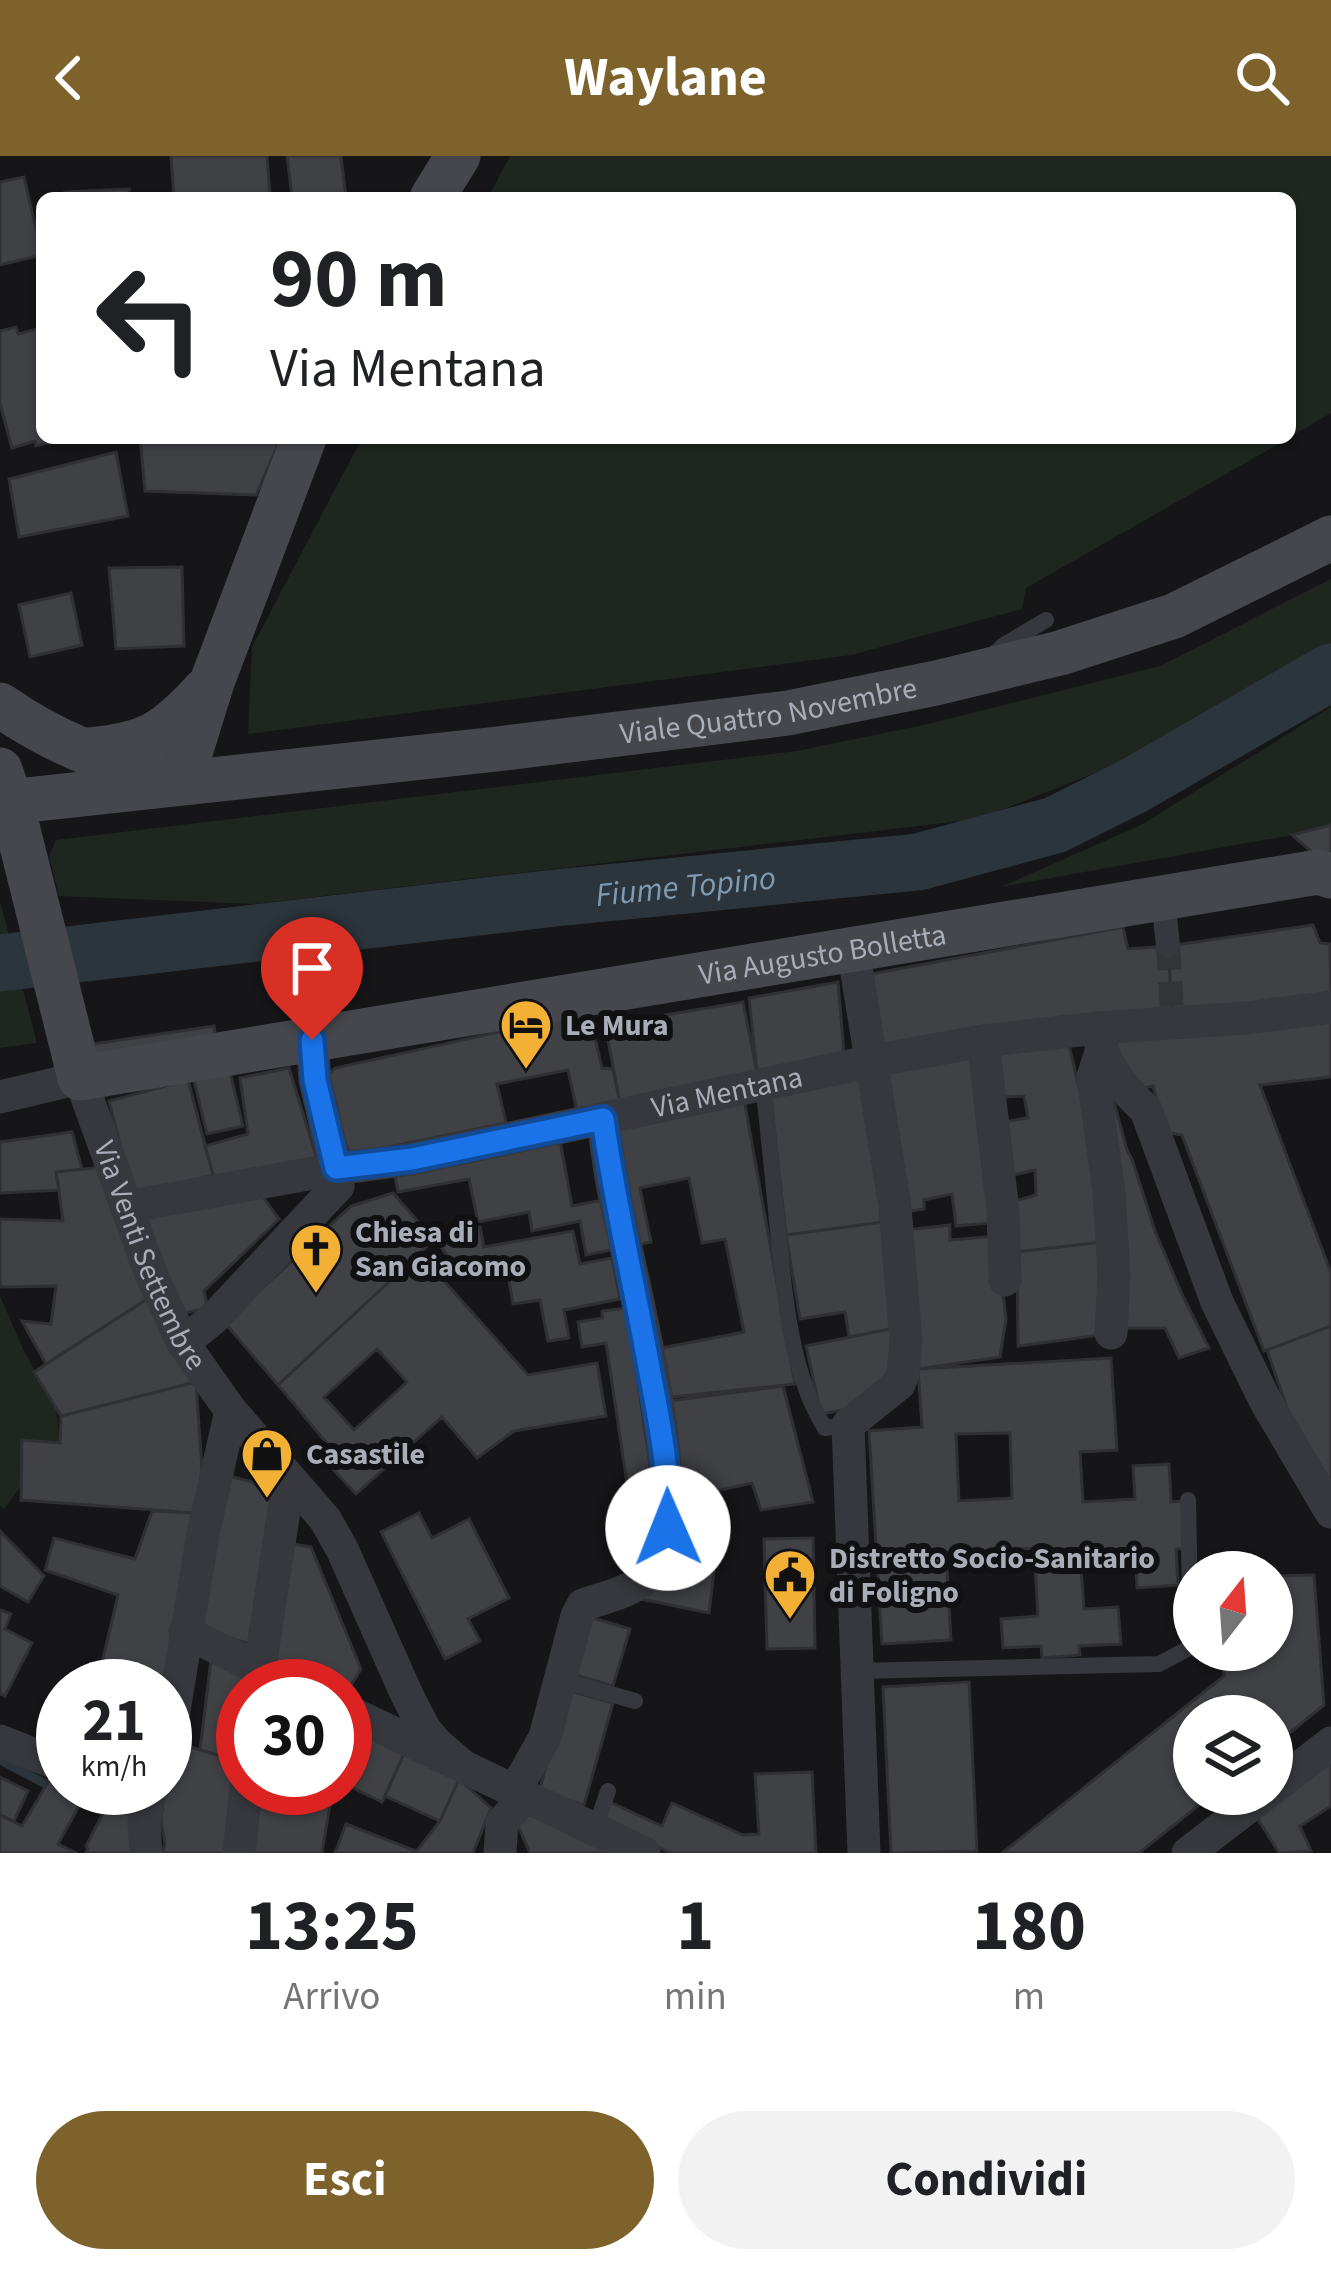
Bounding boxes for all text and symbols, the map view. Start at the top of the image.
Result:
text: Waylane [564,40,767,117]
icon: back [36,45,102,111]
icon: search [1229,45,1295,111]
text: 90 m [270,220,448,340]
icon: left [72,240,228,396]
text: Via Mentana [270,331,546,408]
street label: Viale Quattro Novembre [617,666,921,756]
water label: Fiume Topino [593,854,778,919]
street label: Via Augusto Bolletta [696,913,949,997]
pin [261,917,363,1040]
icon: arrive [279,935,345,1001]
hotel icon: Le Mura [498,997,554,1071]
place label: Le Mura [565,1004,668,1047]
street label: Via Mentana [648,1056,806,1130]
street label: Via Venti Settembre [83,1135,217,1379]
place label: Chiesa di San Giacomo [355,1211,526,1288]
church icon: Chiesa di San Giacomo [288,1221,344,1295]
shop icon: Casastile [239,1426,295,1500]
place label: Casastile [306,1433,425,1476]
position arrow [605,1465,731,1591]
place label: Distretto Socio-Sanitario di Foligno [829,1537,1155,1614]
public building icon: Distretto Socio-Sanitario di Foligno [762,1547,818,1621]
north arrow [1173,1551,1293,1671]
map controls [1173,1551,1293,1815]
speed limit sign: 30 [216,1659,372,1815]
text: 21 [82,1679,146,1764]
button: layers [1173,1695,1293,1815]
text: km/h [81,1745,147,1788]
text: 13:25 [245,1875,419,1978]
text: 1 [676,1875,714,1978]
text: 180 [972,1875,1086,1978]
text: Arrivo [283,1969,380,2025]
text: min [664,1969,727,2025]
text: m [1013,1969,1045,2025]
button: Esci [36,2111,654,2249]
button: Condividi [678,2111,1295,2249]

